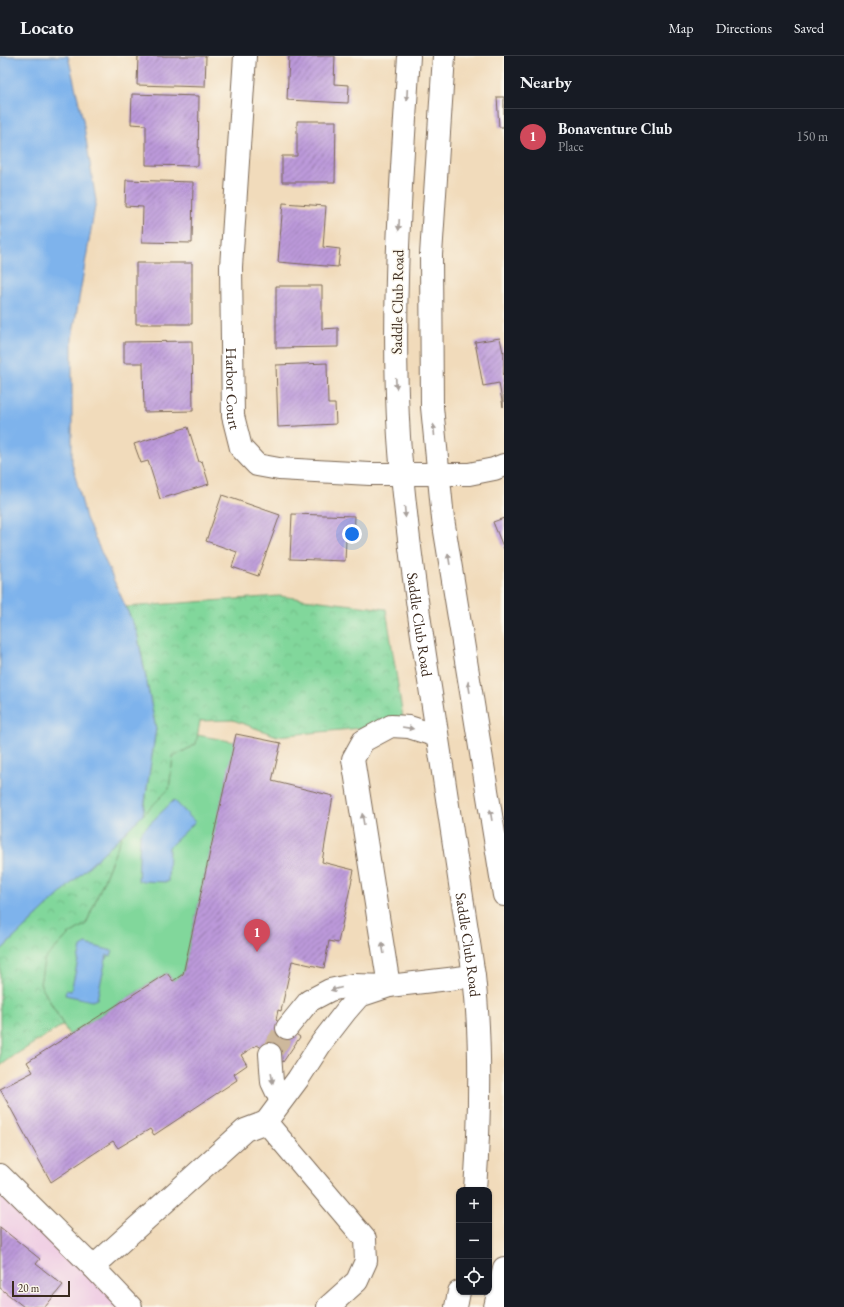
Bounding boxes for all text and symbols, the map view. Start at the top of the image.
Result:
text: Locato [20,15,74,40]
text: Map [668,19,694,37]
text: Directions [716,19,772,37]
text: Saved [794,19,824,37]
text: Nearby [520,71,572,93]
one-way arrow [403,89,410,101]
text: Bonaventure Club [558,119,672,138]
text: 1 [530,128,536,145]
text: 150 m [797,128,828,145]
text: Place [558,138,584,155]
one-way arrow [395,219,402,231]
street label: Saddle Club Road [387,249,407,355]
street label: Harbor Court [223,347,246,432]
one-way arrow [393,377,400,389]
one-way arrow [431,424,438,436]
one-way arrow [402,506,409,518]
your location [342,524,362,544]
one-way arrow [446,553,452,565]
street label: Saddle Club Road [404,571,438,678]
one-way arrow [466,681,472,693]
one-way arrow [402,725,414,731]
one-way arrow [488,809,494,822]
one-way arrow [360,813,366,825]
street label: Saddle Club Road [452,891,486,998]
pin: 1 [244,919,270,952]
one-way arrow [380,942,386,954]
one-way arrow [330,986,342,992]
one-way arrow [269,1072,275,1084]
map controls [456,1187,492,1295]
button: + [456,1187,492,1223]
button: − [456,1223,492,1259]
button: locate [456,1259,492,1295]
scale bar [12,1279,70,1298]
text: 20 m [18,1281,39,1295]

